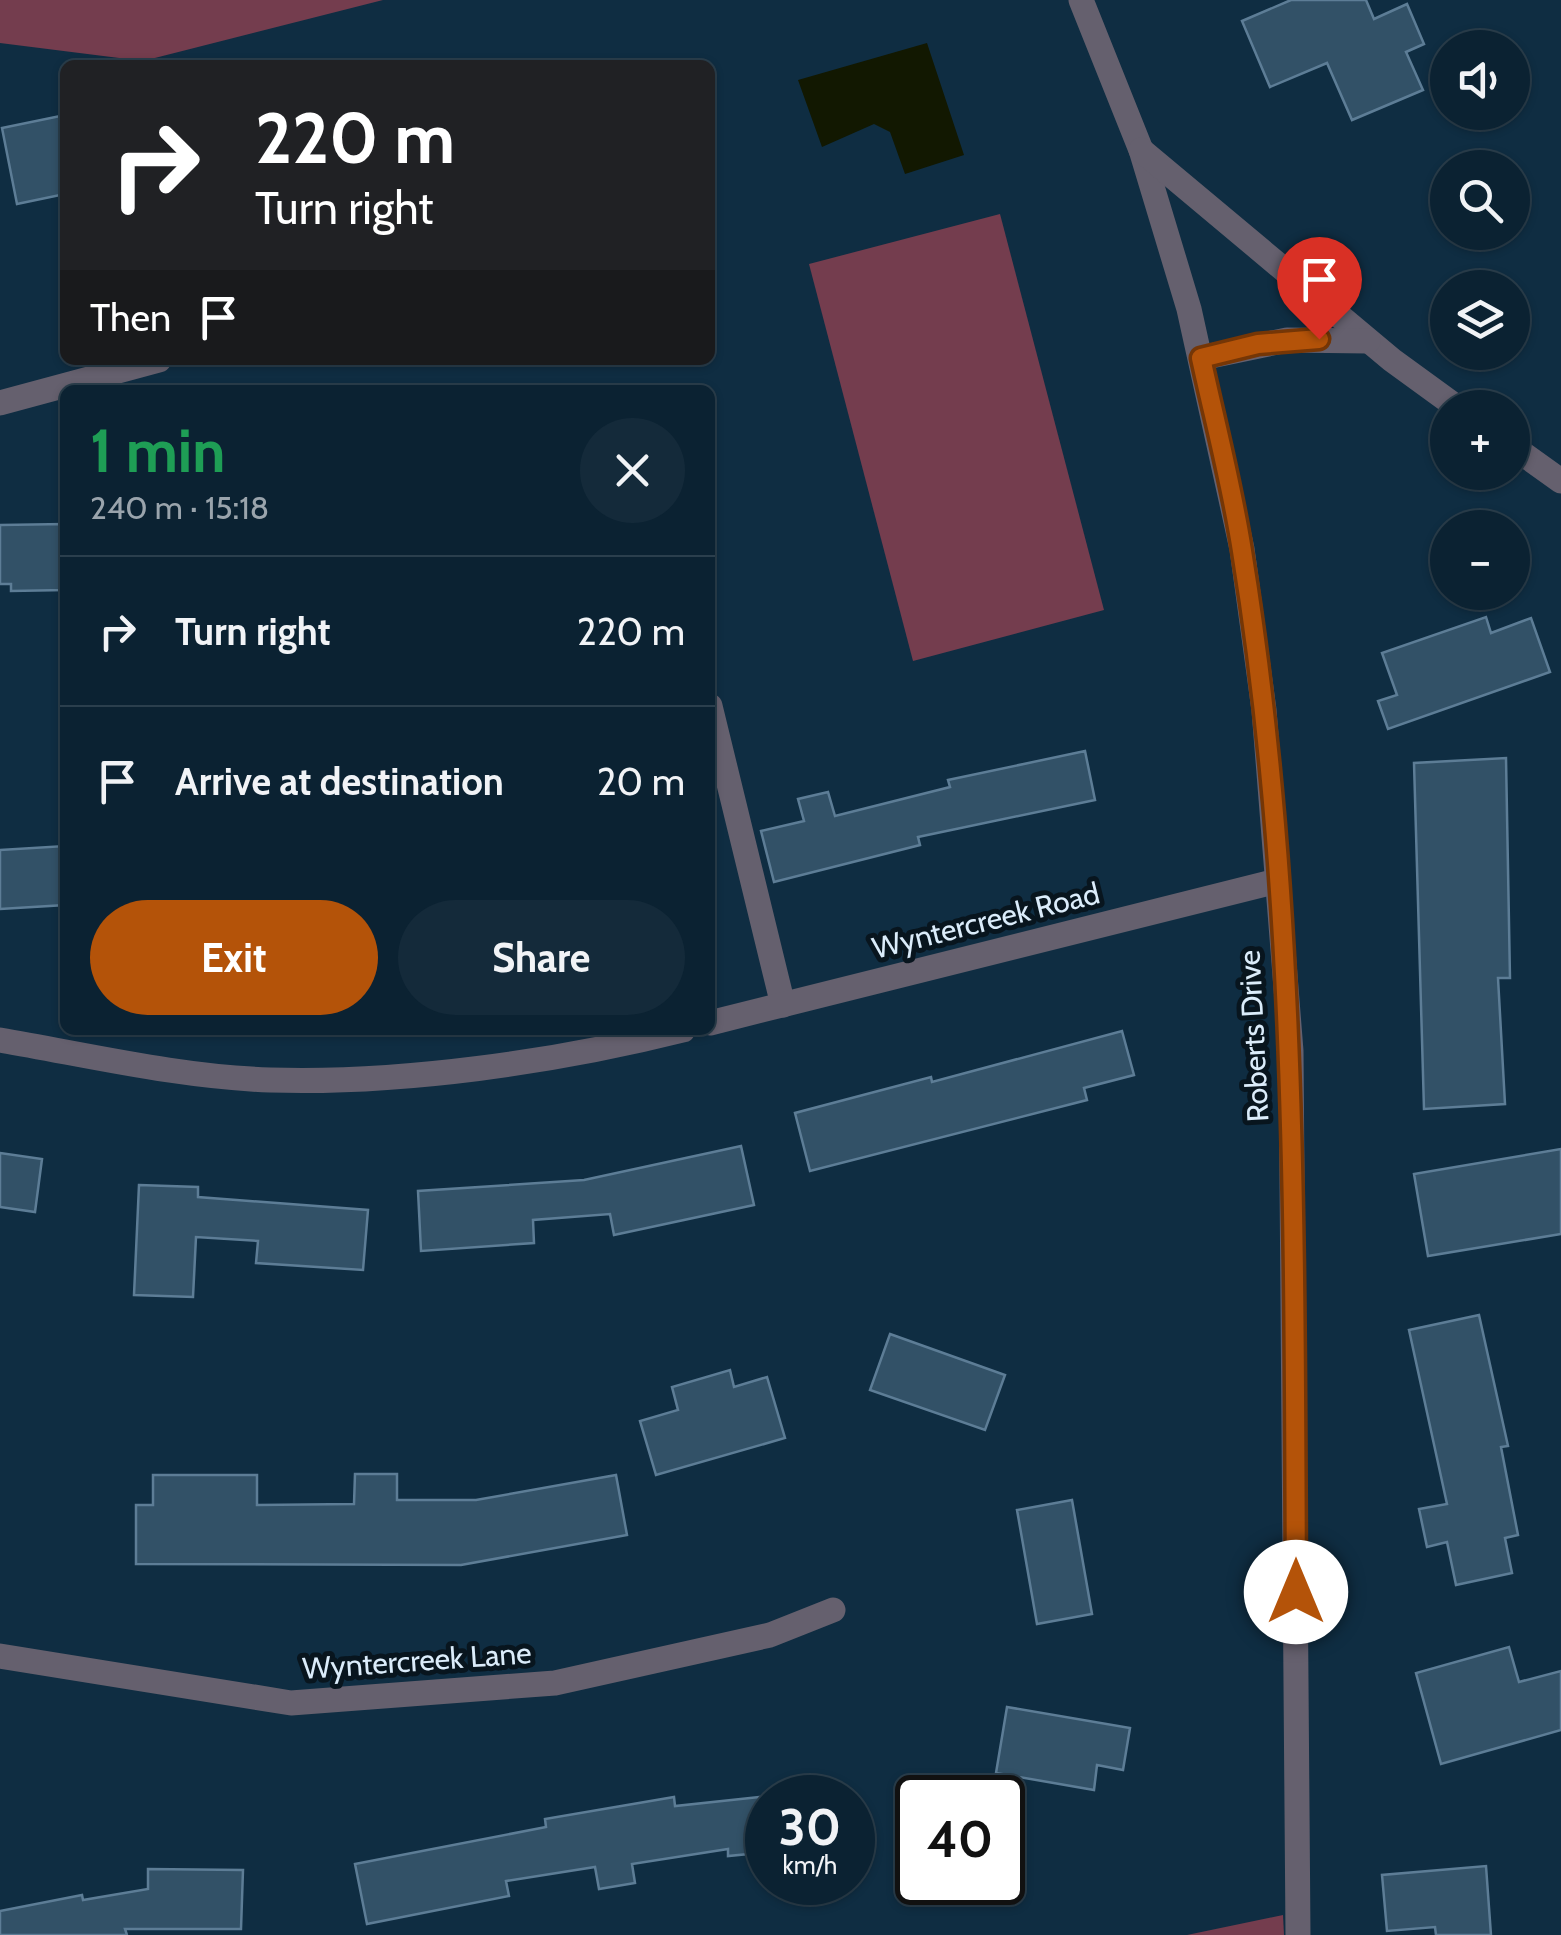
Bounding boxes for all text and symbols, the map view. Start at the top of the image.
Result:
map controls [1430,30,1530,610]
button: sound [1430,30,1530,130]
text: 220 m [255,95,455,181]
icon: right [90,100,220,230]
button: search [1430,150,1530,250]
text: Turn right [255,181,434,235]
pin [1277,237,1362,340]
icon: arrive [1292,252,1347,307]
button: layers [1430,270,1530,370]
icon: arrive [191,290,246,345]
text: Then [90,294,171,341]
button: + [1430,390,1530,490]
text: 1 min [90,414,225,487]
button: close [580,418,685,523]
text: 240 m · 15:18 [90,488,269,527]
button: − [1430,510,1530,610]
icon: right [90,604,145,659]
text: Turn right [175,608,331,655]
text: 220 m [577,608,685,655]
icon: arrive [90,754,145,809]
text: Arrive at destination [175,758,504,805]
text: 20 m [597,758,685,805]
street label: Wyntercreek Road [868,874,1103,967]
button: Exit [90,900,378,1015]
button: Share [398,900,685,1015]
street label: Roberts Drive [1231,949,1276,1123]
position arrow [1244,1540,1348,1644]
street label: Wyntercreek Lane [301,1634,533,1687]
speed limit sign: 40 [895,1775,1025,1905]
text: 30 [779,1797,841,1858]
text: km/h [783,1850,837,1880]

